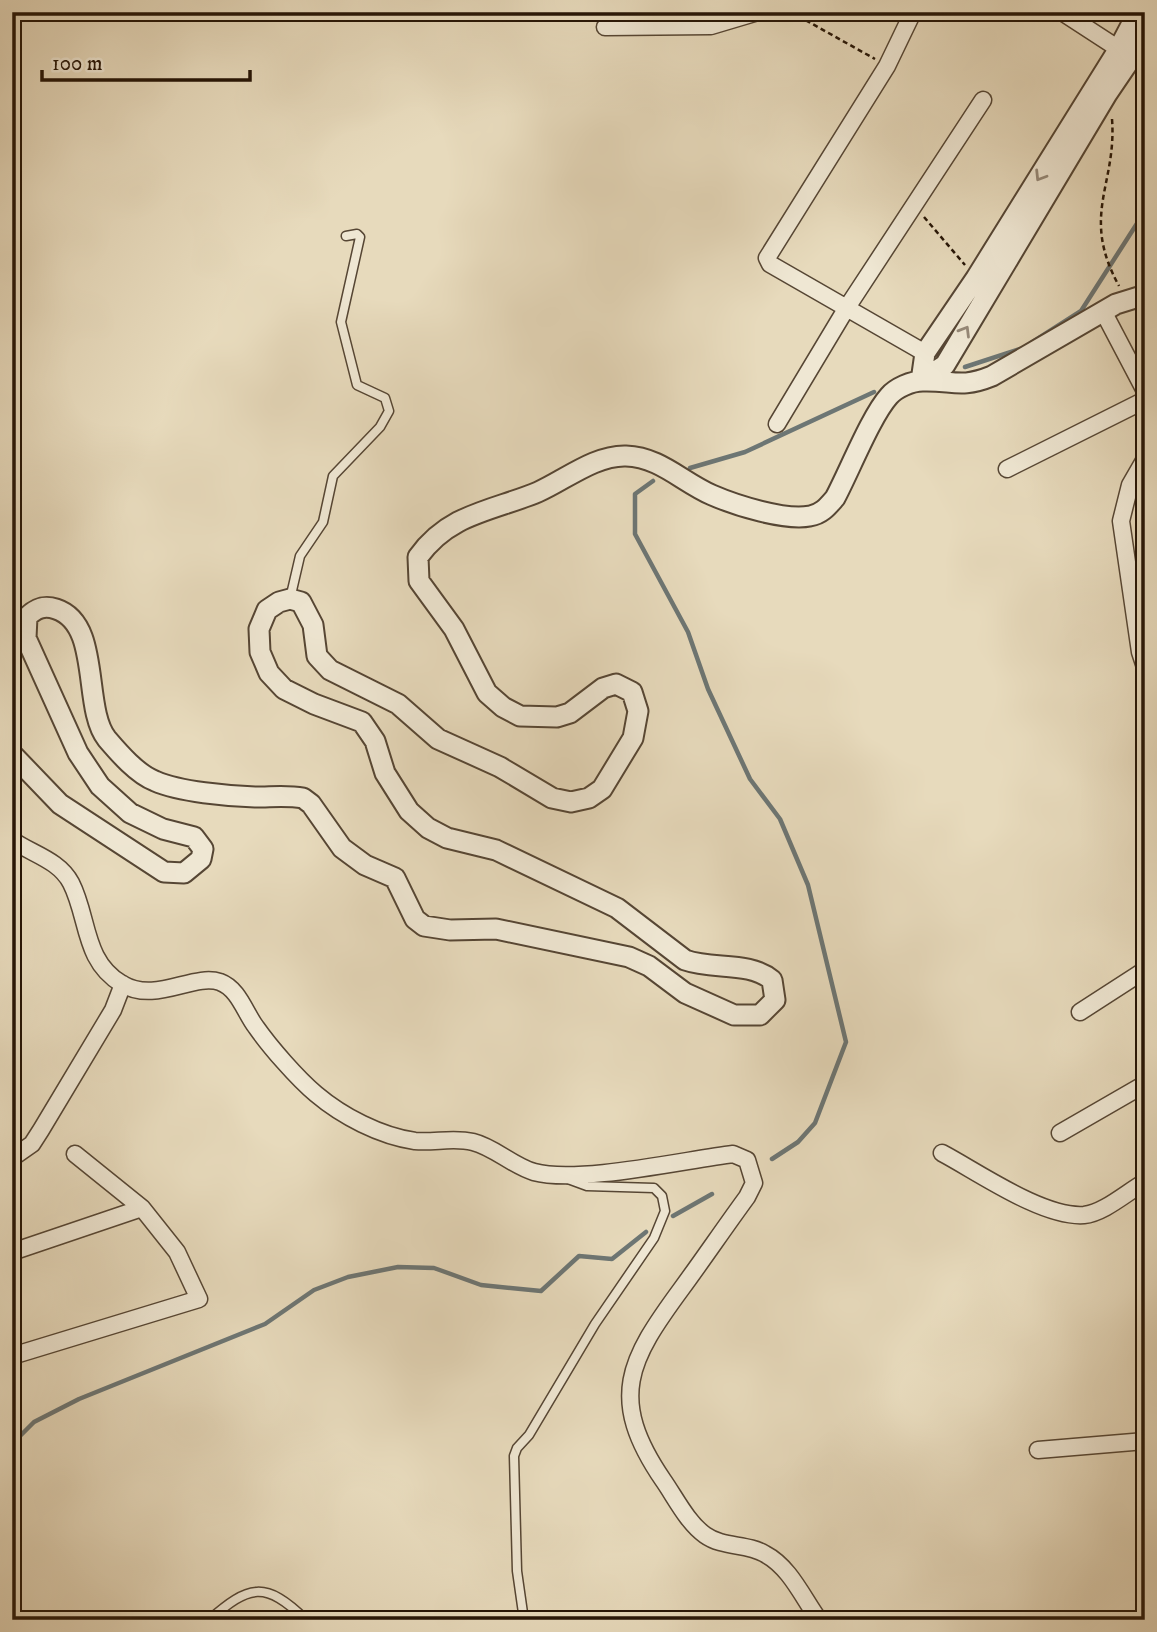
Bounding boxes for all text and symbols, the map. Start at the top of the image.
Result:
scale bar [42,38,250,82]
text: 100 m [52,51,103,77]
one-way arrow [1035,168,1048,181]
one-way arrow [957,325,970,338]

